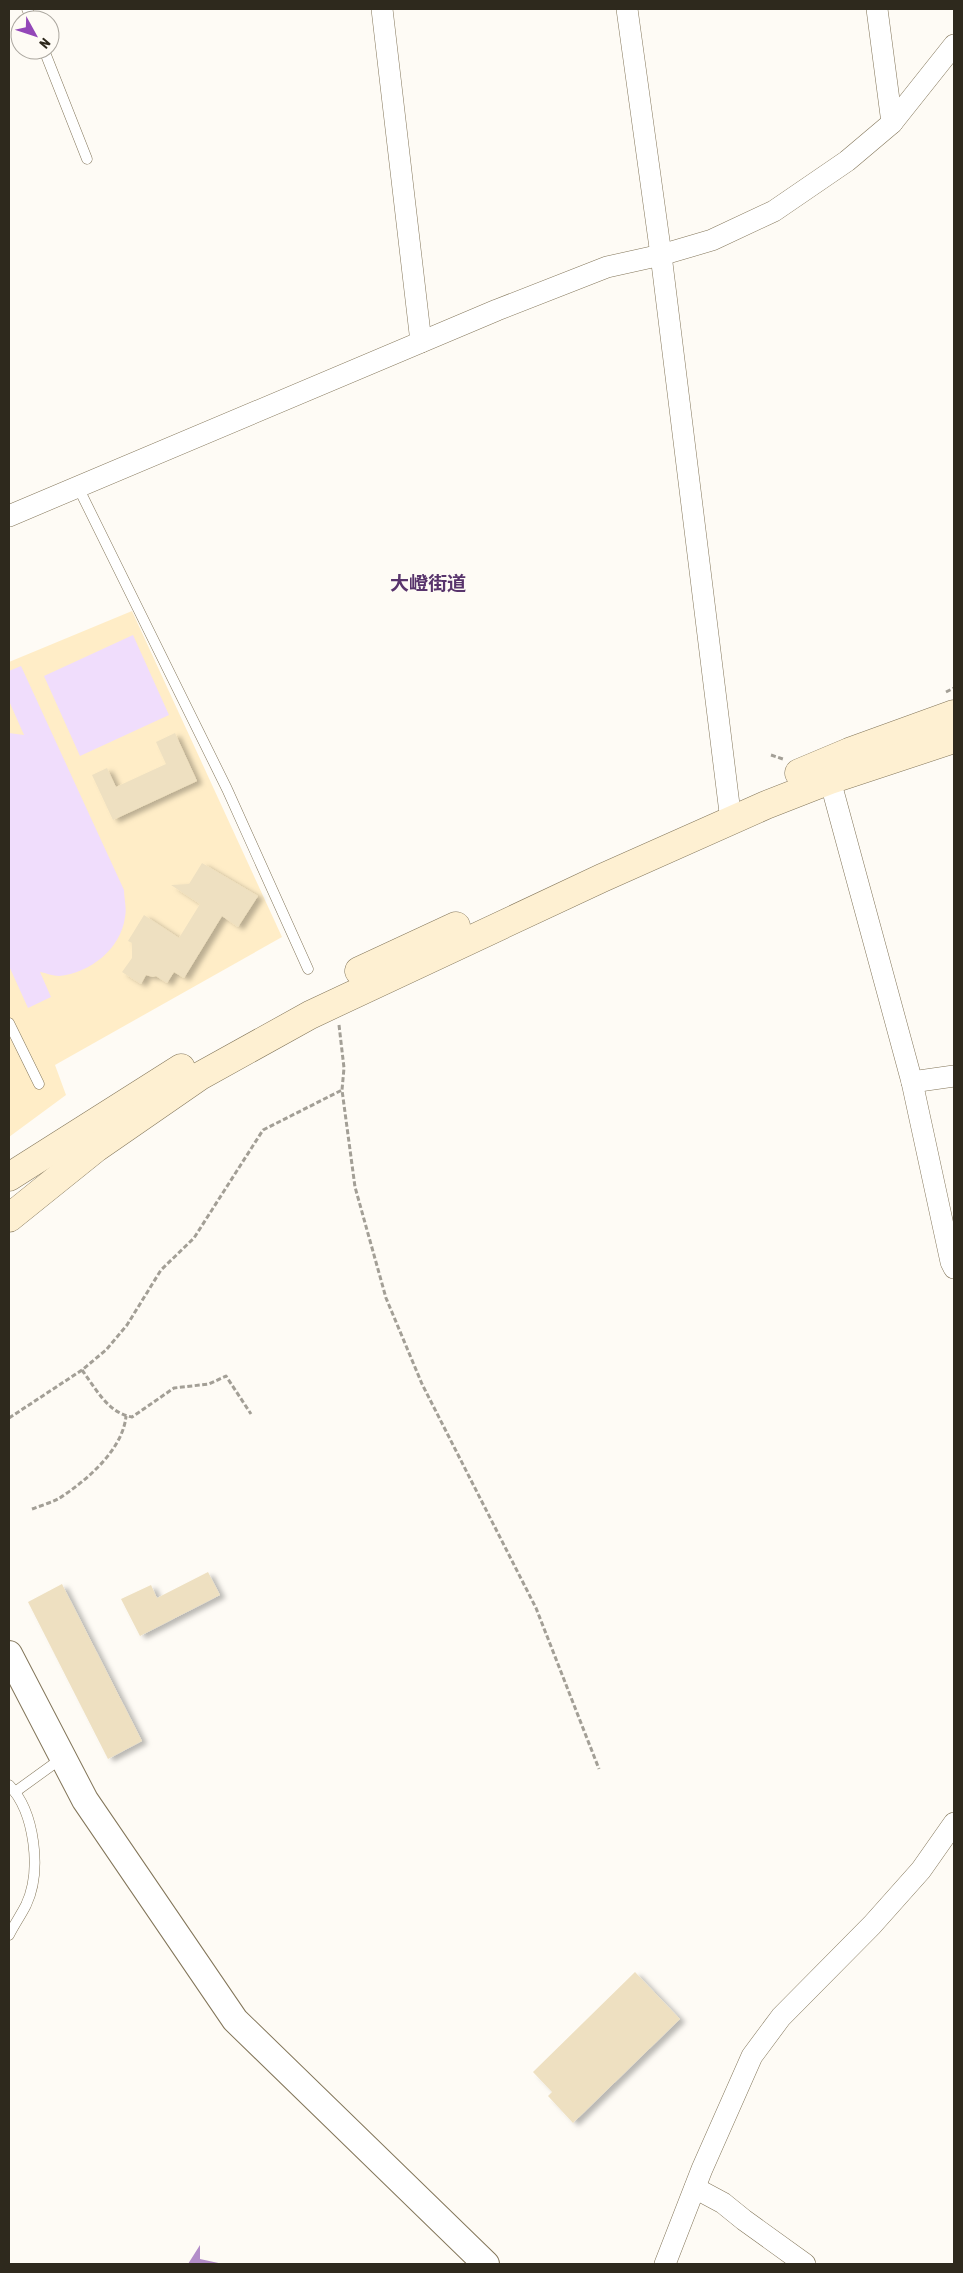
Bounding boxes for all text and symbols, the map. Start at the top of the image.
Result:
north arrow [10,10,60,60]
text: N [36,35,54,52]
district label: 大嶝街道 [390,572,466,594]

